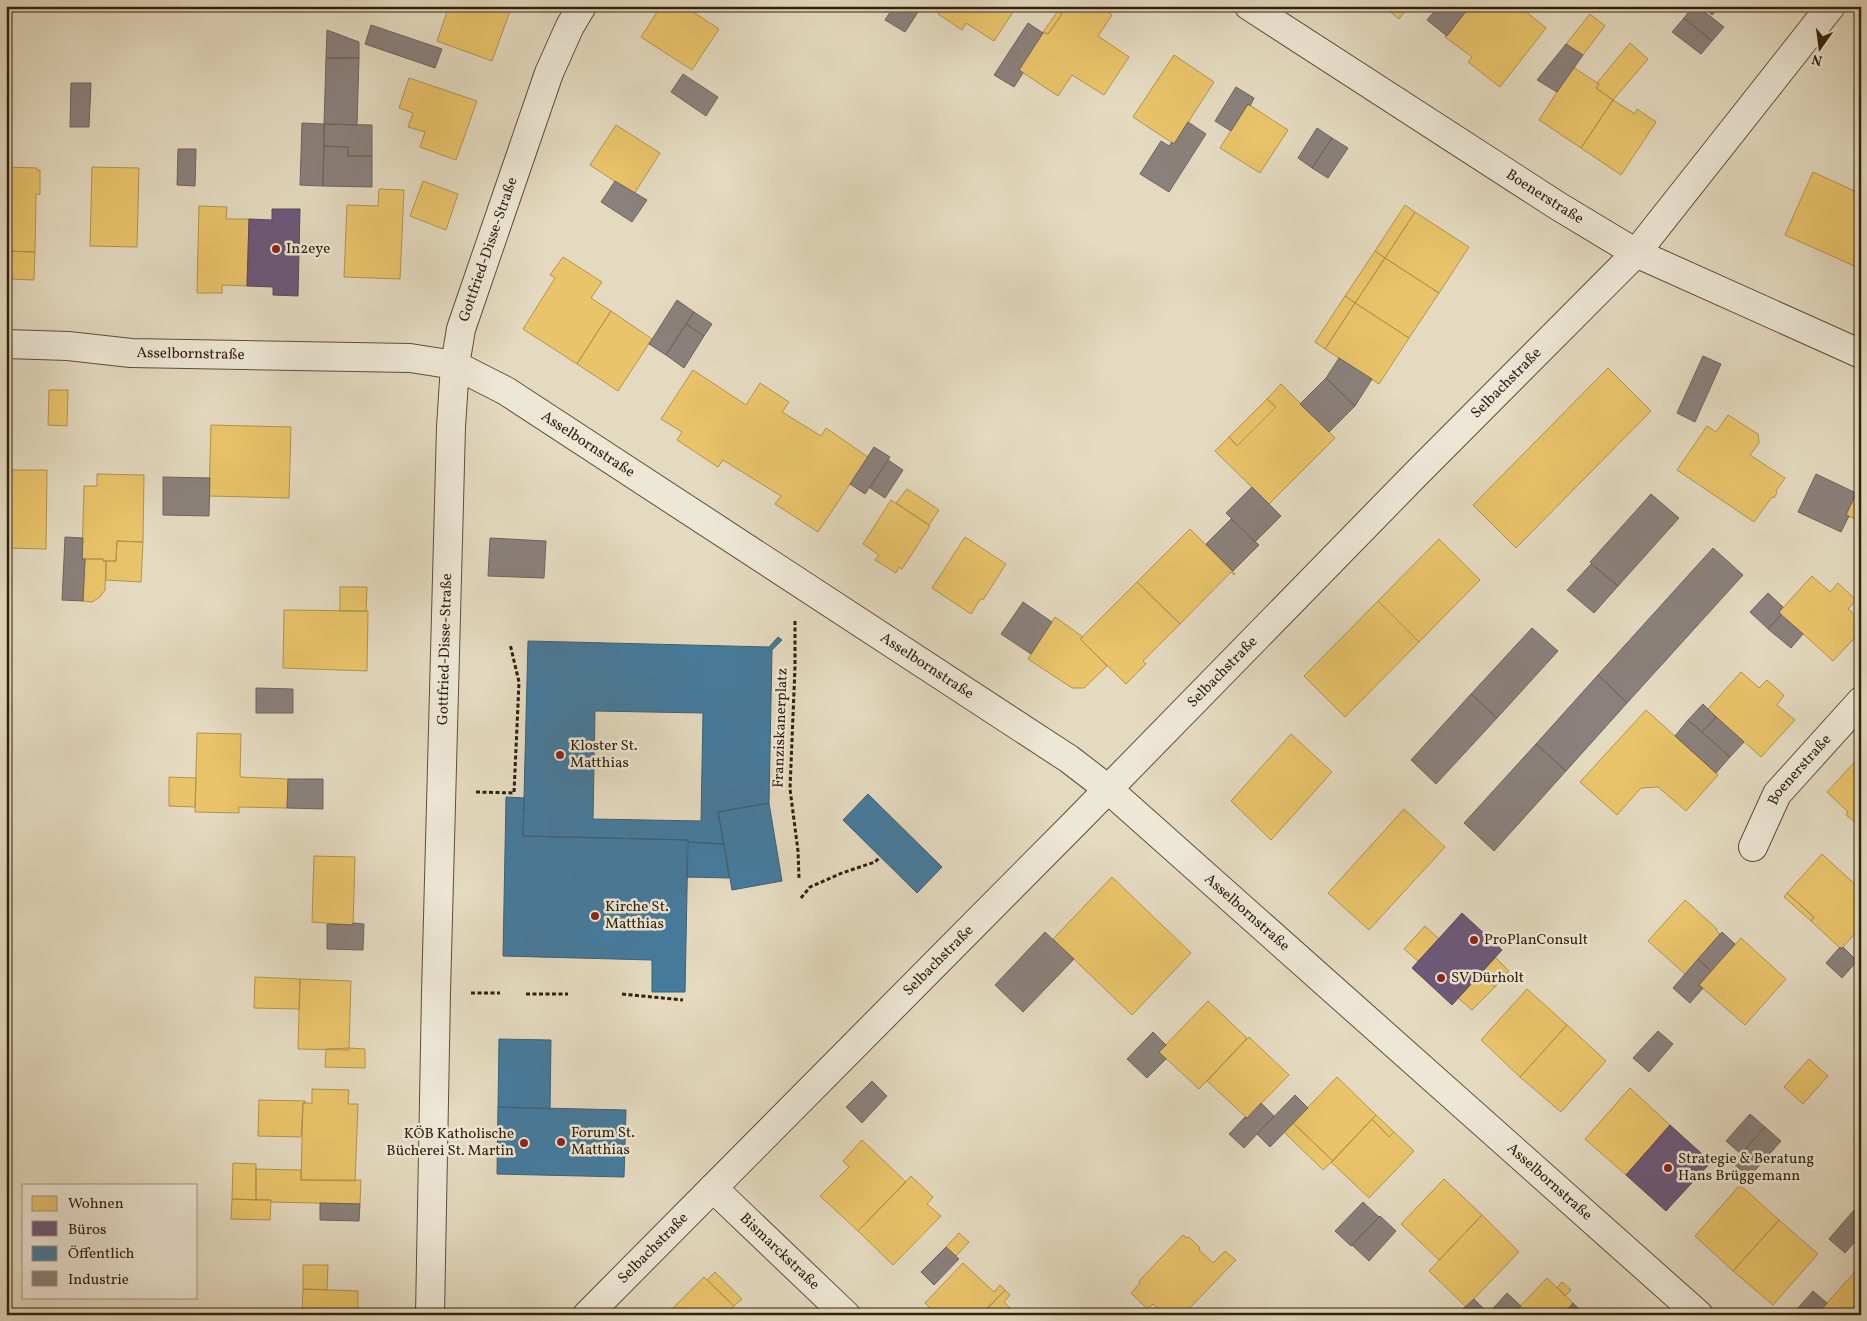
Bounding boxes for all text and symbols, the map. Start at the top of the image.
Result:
north arrow [1794,22,1844,72]
text: N [1810,49,1824,70]
street label: Boenerstraße [1502,164,1588,230]
street label: Gottfried-Disse-Straße [454,174,523,325]
place label: In2eye [286,239,330,260]
marker: In2eye [270,243,282,255]
street label: Asselbornstraße [136,343,245,366]
street label: Selbachstraße [1466,343,1546,423]
street label: Asselbornstraße [537,406,639,483]
street label: Gottfried-Disse-Straße [433,573,458,725]
street label: Asselbornstraße [876,628,978,704]
street label: Selbachstraße [1183,632,1262,712]
street label: Franziskanerplatz [768,668,794,788]
street label: Boenerstraße [1763,730,1836,809]
place label: Kloster St. Matthias [570,736,638,774]
marker: Kloster St. Matthias [554,749,566,761]
street label: Asselbornstraße [1200,869,1294,956]
place label: Kirche St. Matthias [605,897,668,935]
marker: Kirche St. Matthias [589,910,601,922]
street label: Selbachstraße [898,920,978,1001]
place label: ProPlanConsult [1484,930,1588,951]
marker: ProPlanConsult [1468,934,1480,946]
place label: SV Dürholt [1451,968,1524,989]
marker: SV Dürholt [1435,972,1447,984]
place label: Forum St. Matthias [571,1123,635,1161]
place label: KÖB Katholische Bücherei St. Martin [386,1124,514,1162]
marker: Forum St. Matthias [555,1136,567,1148]
marker: KÖB Katholische Bücherei St. Martin [518,1137,530,1149]
street label: Asselbornstraße [1502,1138,1597,1226]
place label: Strategie & Beratung Hans Brüggemann [1678,1149,1814,1187]
marker: Strategie & Beratung Hans Brüggemann [1662,1162,1674,1174]
legend [22,1184,198,1298]
text: Wohnen [68,1194,124,1215]
street label: Selbachstraße [613,1208,693,1288]
street label: Bismarckstraße [735,1208,824,1295]
text: Büros [68,1220,107,1241]
text: Öffentlich [68,1244,135,1265]
text: Industrie [68,1270,129,1291]

